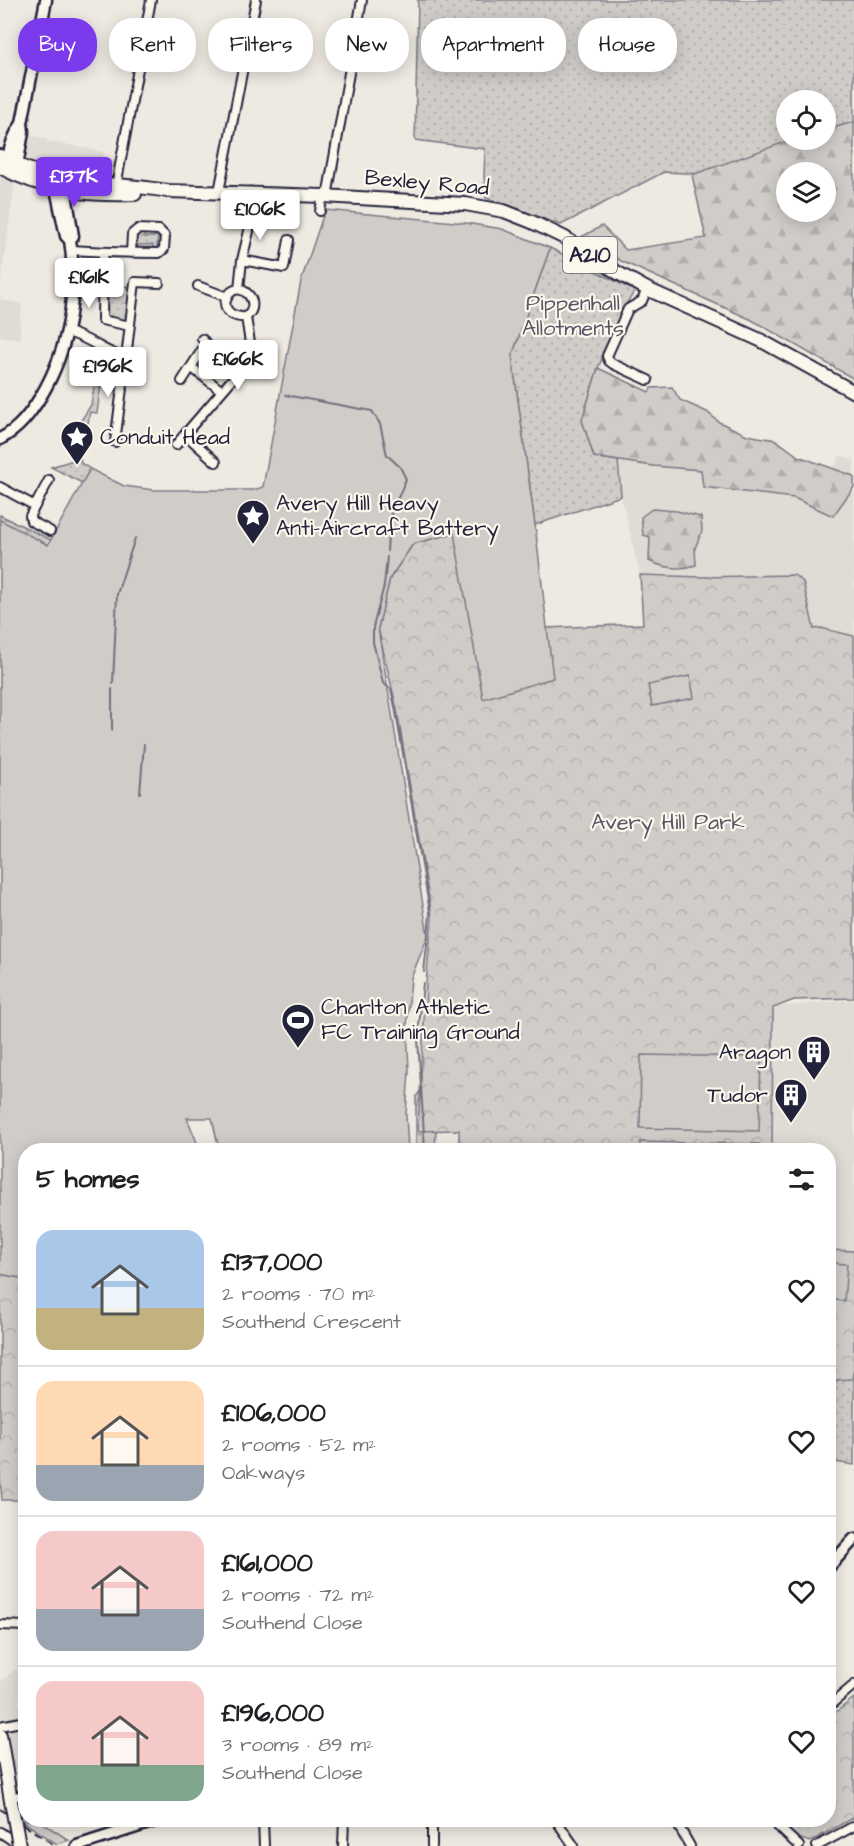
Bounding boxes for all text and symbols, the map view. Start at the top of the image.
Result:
chip: Buy [18,18,97,72]
chip: Rent [109,18,196,72]
chip: Filters [208,18,313,72]
chip: New [325,18,409,72]
chip: Apartment [421,18,566,72]
chip: House [578,18,677,72]
map controls [776,90,836,222]
button: locate [776,90,836,150]
pin: £137K [32,157,116,208]
text: £137K [50,162,98,190]
street label: Bexley Road [363,162,490,205]
button: layers [776,162,836,222]
pin: £106K [218,190,302,241]
text: £106K [235,195,285,223]
road number: A210 [563,237,617,273]
pin: £161K [47,258,131,309]
text: £161K [69,263,109,291]
park label: Pippenhall Allotments [522,288,624,344]
pin: £166K [196,340,280,391]
text: £166K [213,345,263,373]
pin: £196K [66,347,150,398]
text: £196K [83,352,133,380]
place icon: Conduit Head [59,419,95,466]
place label: Conduit Head [100,422,230,453]
place label: Avery Hill Heavy Anti-Aircraft Battery [276,488,498,545]
place icon: Avery Hill Heavy Anti-Aircraft Battery [235,498,271,545]
park label: Avery Hill Park [591,807,745,839]
place label: Charlton Athletic FC Training Ground [321,992,520,1049]
sports icon: Charlton Athletic FC Training Ground [280,1002,316,1049]
building icon: Aragon [796,1034,832,1081]
place label: Aragon [719,1037,791,1069]
building icon: Tudor [773,1077,809,1124]
place label: Tudor [707,1080,768,1111]
text: 5 homes [36,1161,140,1197]
icon: filters [785,1163,818,1196]
text: £137,000 [222,1244,322,1280]
icon: home [84,1254,156,1326]
icon: heart [785,1274,818,1307]
text: 2 rooms · 70 m² [222,1280,375,1308]
text: Southend Crescent [222,1308,401,1336]
text: £106,000 [222,1395,326,1431]
icon: home [84,1405,156,1477]
icon: heart [785,1425,818,1458]
text: 2 rooms · 52 m² [222,1431,376,1459]
text: Oakways [222,1459,305,1487]
text: £161,000 [222,1545,313,1581]
icon: home [84,1555,156,1627]
icon: heart [785,1575,818,1608]
text: 2 rooms · 72 m² [222,1581,374,1609]
text: Southend Close [222,1609,363,1637]
text: £196,000 [222,1695,324,1731]
icon: home [84,1705,156,1777]
icon: heart [785,1725,818,1758]
text: 3 rooms · 89 m² [222,1731,374,1759]
text: Southend Close [222,1759,363,1787]

